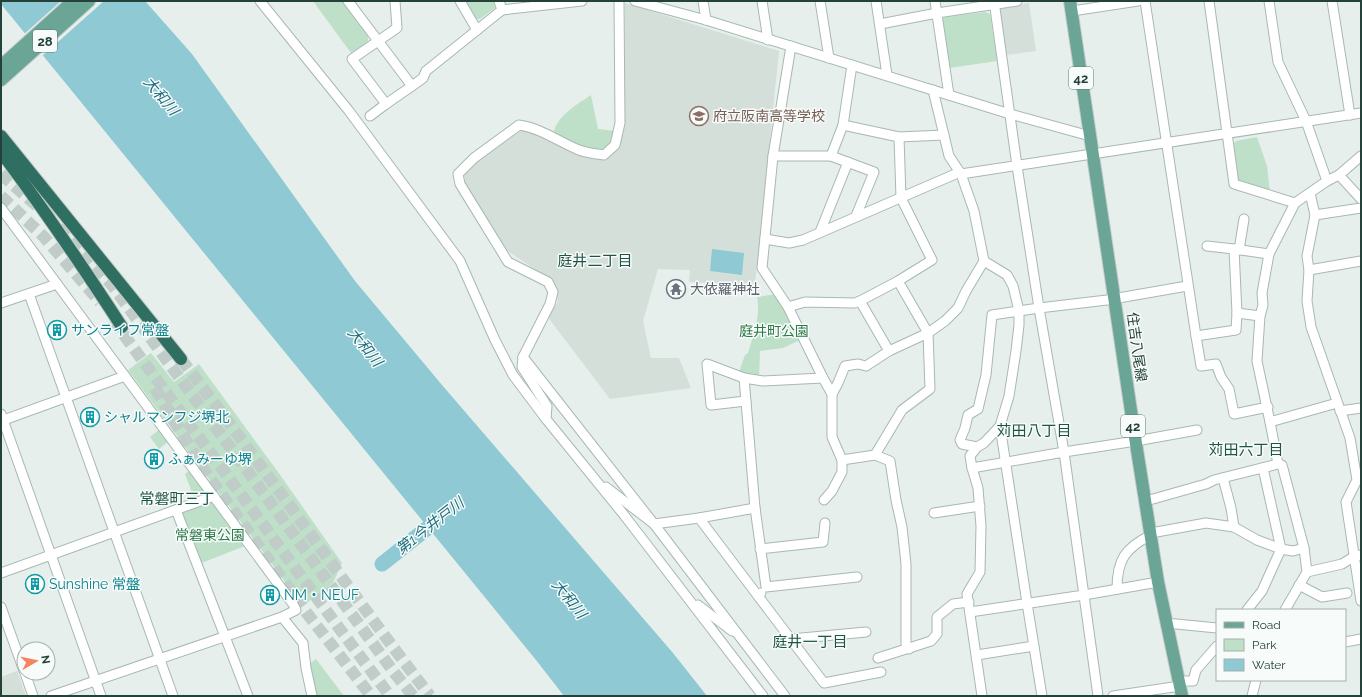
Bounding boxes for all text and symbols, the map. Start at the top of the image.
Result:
road number: 28 [33,30,57,52]
road number: 42 [1069,67,1093,89]
water label: 大和川 [140,73,184,121]
school or university icon: 府立阪南高等学校 [688,105,710,127]
place label: 府立阪南高等学校 [713,108,825,124]
district label: 庭井二丁目 [557,252,633,270]
temple icon: 大依羅神社 [665,278,687,300]
place label: 大依羅神社 [690,281,760,297]
street label: 住吉八尾線 [1124,311,1150,383]
building icon: サンライフ常盤 [46,319,68,341]
place label: サンライフ常盤 [71,322,169,338]
park label: 庭井町公園 [739,323,809,339]
water label: 大和川 [344,324,387,372]
building icon: シャルマンフジ堺北 [79,406,101,428]
place label: シャルマンフジ堺北 [104,409,230,425]
road number: 42 [1121,415,1145,437]
district label: 苅田八丁目 [996,422,1072,440]
district label: 苅田六丁目 [1208,441,1284,459]
building icon: ふぁみーゆ堺 [143,448,165,470]
place label: ふぁみーゆ堺 [168,451,252,467]
district label: 常磐町三丁 [139,490,215,508]
water label: 第1今井戸川 [392,493,469,558]
park label: 常磐東公園 [175,527,245,543]
building icon: Sunshine 常盤 [24,573,46,595]
place label: Sunshine 常盤 [49,576,140,592]
water label: 大和川 [548,576,591,624]
building icon: NM・NEUF [259,584,281,606]
place label: NM・NEUF [284,587,359,603]
legend [1216,609,1346,681]
text: Road [1252,618,1281,632]
district label: 庭井一丁目 [772,633,848,651]
text: Park [1252,638,1277,652]
north arrow [16,641,56,681]
text: N [38,654,52,665]
text: Water [1252,658,1286,672]

